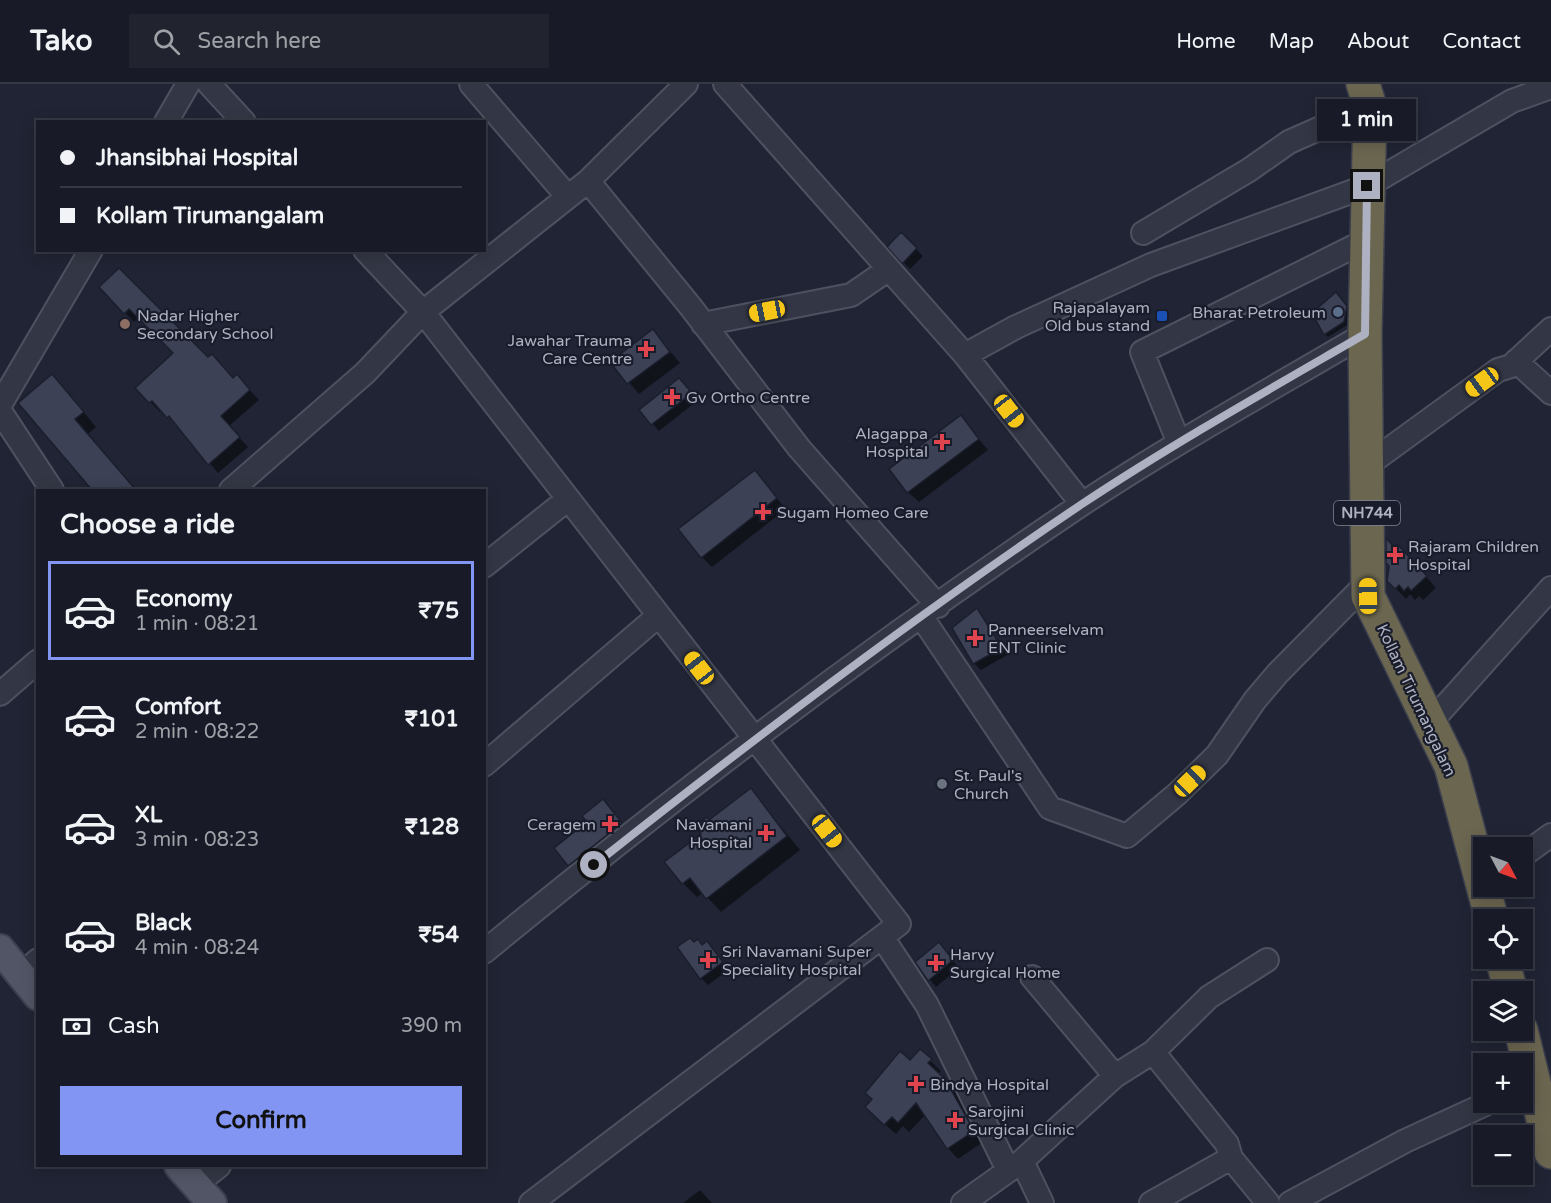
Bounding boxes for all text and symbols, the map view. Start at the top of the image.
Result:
search box [129,14,549,68]
text: Tako [30,24,93,58]
icon: search [150,25,183,58]
text: Search here [198,28,321,54]
text: Home [1176,29,1236,54]
text: Map [1269,29,1314,54]
text: About [1347,29,1409,54]
text: Contact [1442,29,1521,54]
callout: 1 min [1318,99,1416,141]
text: 1 min [1340,108,1393,132]
text: Jhansibhai Hospital [96,145,298,171]
route end [1353,172,1380,199]
text: Kollam Tirumangalam [96,203,324,229]
place label: Rajapalayam Old bus stand [1045,298,1150,336]
car [748,299,786,323]
place label: Bharat Petroleum [1192,303,1326,323]
marker: Bharat Petroleum [1331,305,1345,319]
place label: Nadar Higher Secondary School [137,306,273,344]
marker: Rajapalayam Old bus stand [1155,309,1169,323]
marker: Nadar Higher Secondary School [118,317,132,331]
place label: Jawahar Trauma Care Centre [508,331,632,369]
marker: Jawahar Trauma Care Centre [637,340,655,358]
car [1462,364,1502,400]
marker: Gv Ortho Centre [663,388,681,406]
place label: Gv Ortho Centre [686,388,810,408]
car [991,391,1027,431]
place label: Alagappa Hospital [855,424,928,462]
marker: Alagappa Hospital [933,433,951,451]
road number: NH744 [1334,501,1400,525]
marker: Sugam Homeo Care [754,503,772,521]
place label: Sugam Homeo Care [777,503,929,523]
text: Choose a ride [60,508,235,541]
place label: Rajaram Children Hospital [1408,537,1539,575]
marker: Rajaram Children Hospital [1386,546,1404,564]
car [1359,578,1377,614]
icon: car [63,584,117,638]
text: Economy [135,586,232,612]
text: ₹75 [418,598,459,624]
text: 1 min · 08:21 [135,612,259,636]
place label: Panneerselvam ENT Clinic [988,620,1104,658]
street label: Kollam Tirumangalam [1372,621,1460,780]
marker: Panneerselvam ENT Clinic [966,629,984,647]
car [681,648,717,688]
icon: car [63,692,117,746]
text: Comfort [135,694,221,720]
text: ₹101 [405,706,459,732]
text: 2 min · 08:22 [135,720,259,744]
car [1171,762,1209,800]
place label: St. Paul's Church [954,766,1022,804]
marker: St. Paul's Church [935,777,949,791]
icon: car [63,800,117,854]
text: XL [135,802,162,828]
car [809,811,845,851]
text: ₹128 [405,814,459,840]
place label: Ceragem [527,815,596,835]
marker: Ceragem [601,815,619,833]
place label: Navamani Hospital [676,815,752,853]
marker: Navamani Hospital [757,824,775,842]
text: 3 min · 08:23 [135,828,259,852]
north arrow [1473,837,1533,897]
map controls [1473,837,1533,1185]
route start [580,851,607,878]
icon: car [63,908,117,962]
button: locate [1473,909,1533,969]
text: Black [135,910,192,936]
text: ₹54 [418,922,459,948]
text: 4 min · 08:24 [135,936,259,960]
place label: Sri Navamani Super Speciality Hospital [722,942,872,980]
place label: Harvy Surgical Home [950,945,1060,983]
marker: Sri Navamani Super Speciality Hospital [699,951,717,969]
marker: Harvy Surgical Home [927,954,945,972]
button: layers [1473,981,1533,1041]
icon: cash [60,1010,93,1043]
text: Cash [108,1013,160,1039]
text: 390 m [401,1014,462,1038]
button: + [1473,1053,1533,1113]
marker: Bindya Hospital [907,1075,925,1093]
place label: Bindya Hospital [930,1075,1049,1095]
button: Confirm [60,1086,462,1155]
place label: Sarojini Surgical Clinic [968,1102,1074,1140]
marker: Sarojini Surgical Clinic [946,1111,964,1129]
button: − [1473,1125,1533,1185]

